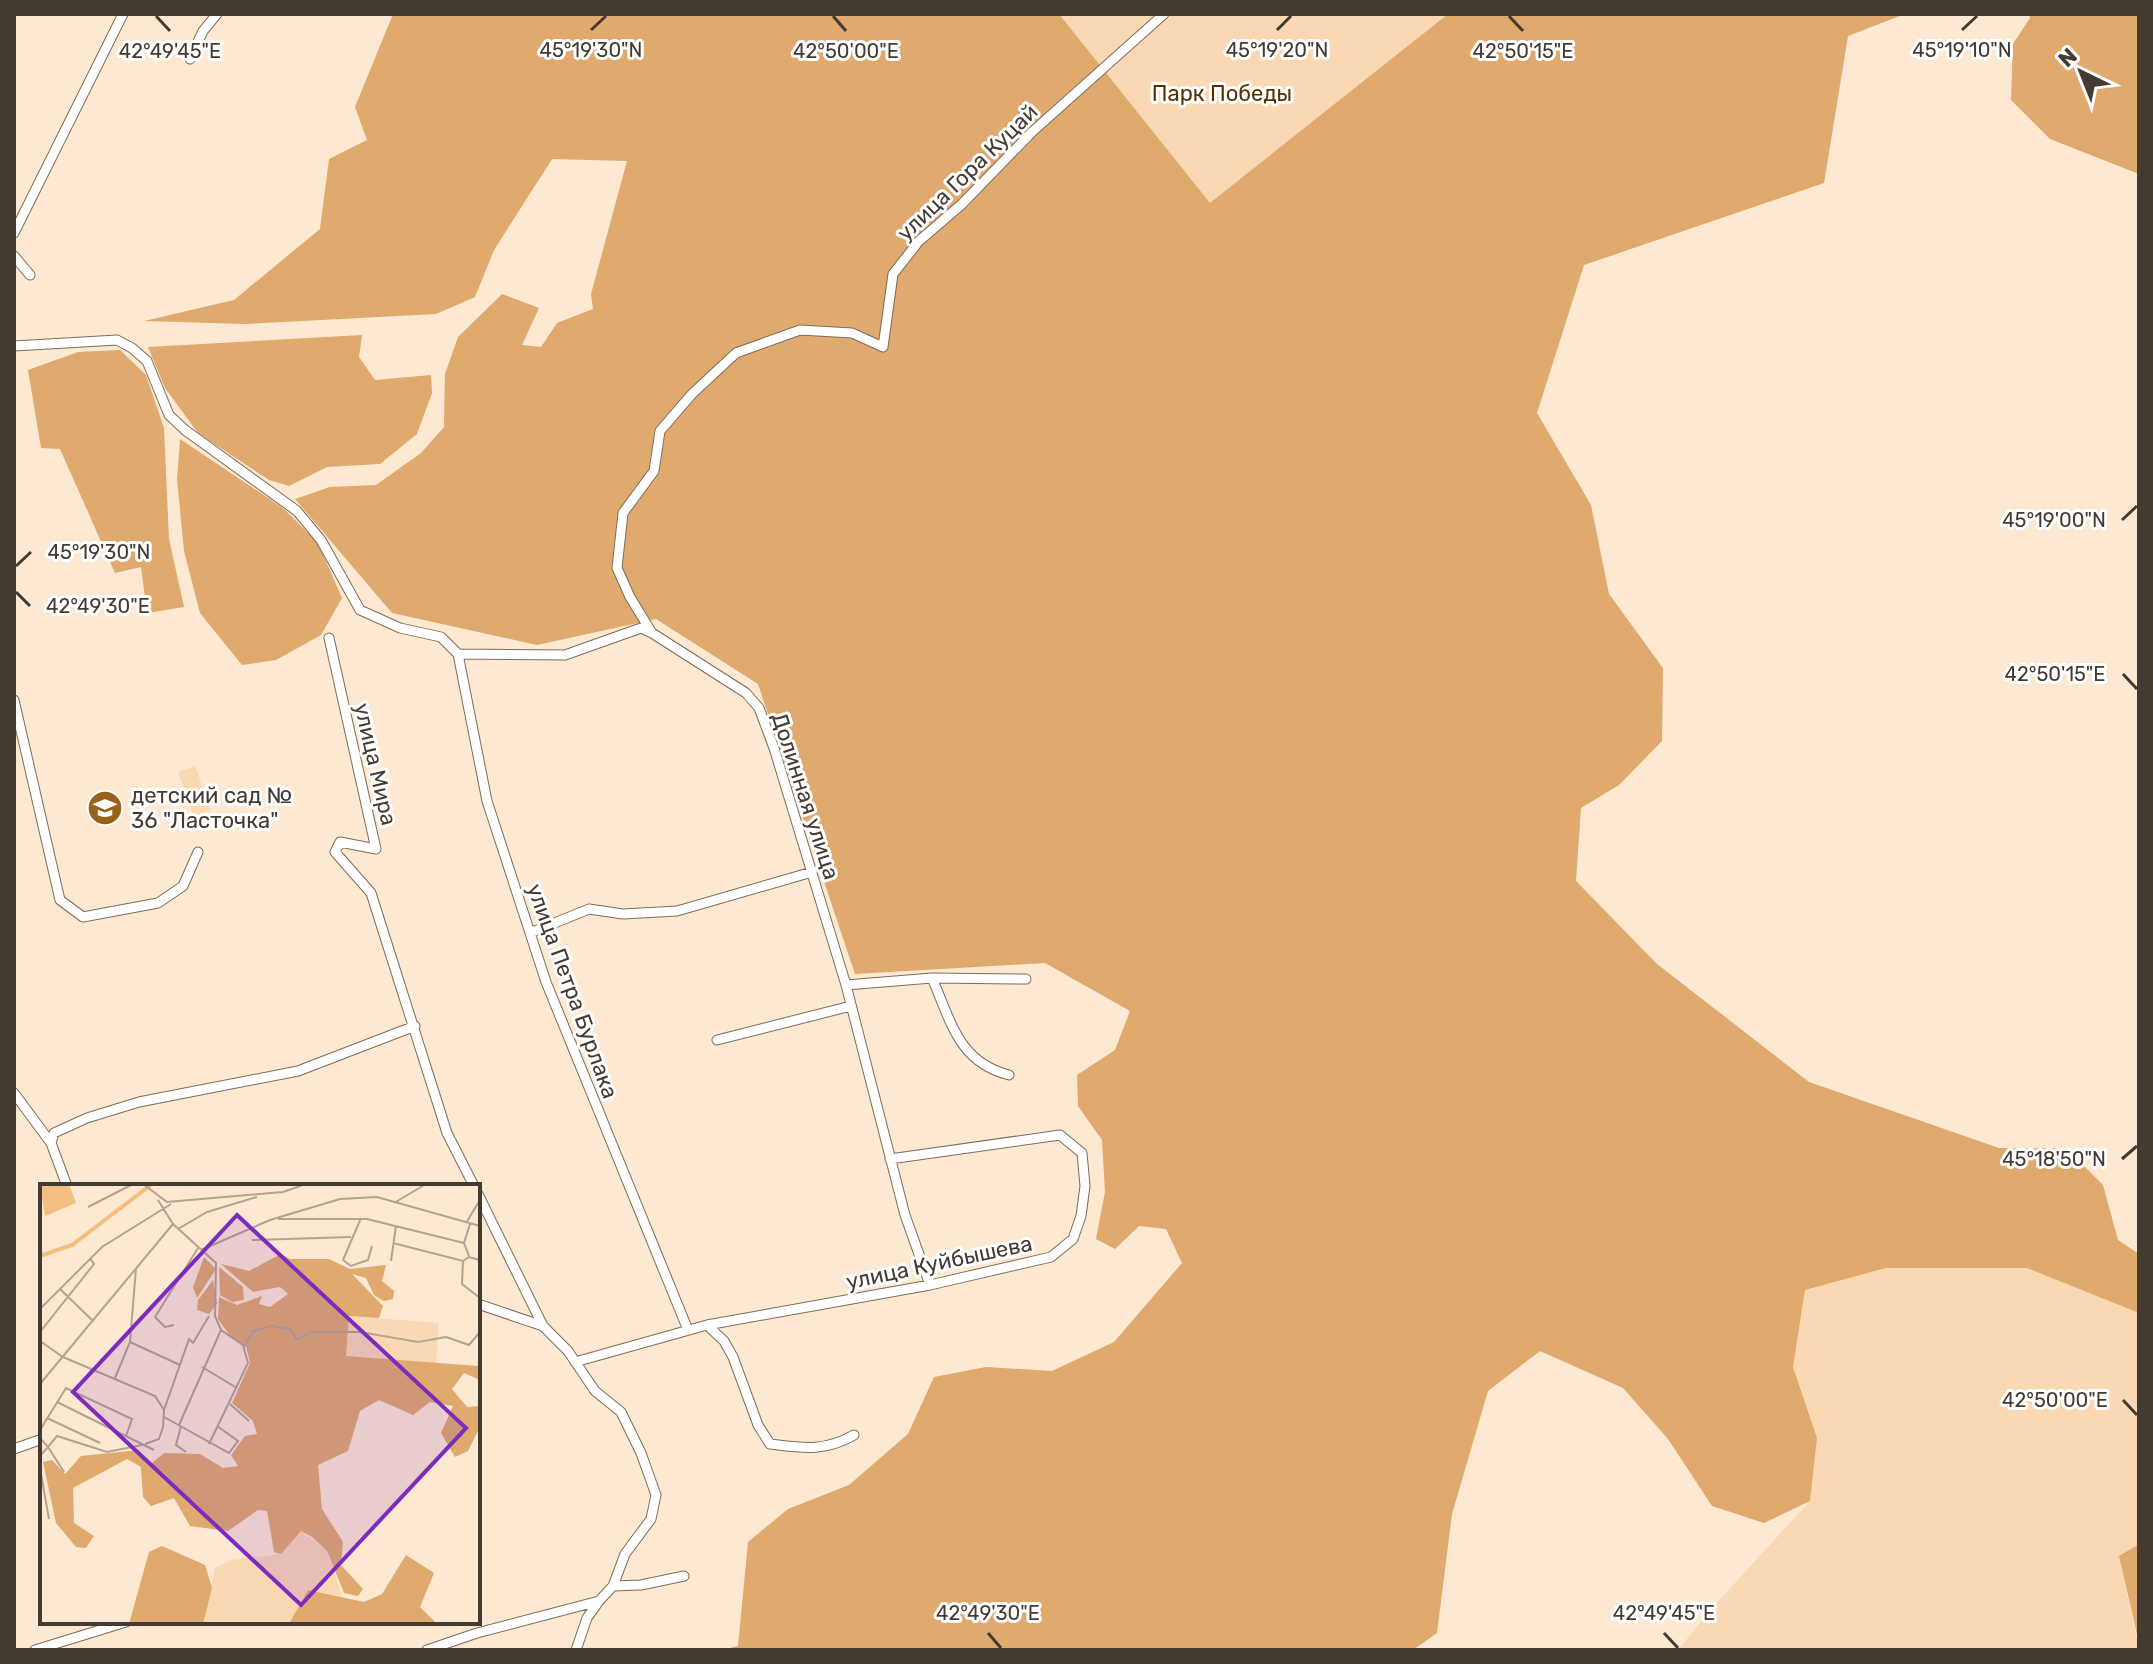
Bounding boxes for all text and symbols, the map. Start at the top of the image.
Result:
north arrow [2041,32,2121,112]
text: 45°19'30"N [540,38,642,62]
text: 45°19'20"N [1226,38,1328,62]
text: 45°19'10"N [1912,38,2012,62]
text: 42°49'45"E [119,39,221,63]
text: 42°50'00"E [793,39,899,63]
text: 42°50'15"E [1473,39,1573,63]
text: N [2053,42,2083,73]
park label: Парк Победы [1152,80,1292,107]
street label: улица Гора Куцай [891,98,1043,246]
text: 45°19'00"N [2002,508,2106,532]
text: 45°19'30"N [48,540,150,564]
text: 42°49'30"E [46,594,150,618]
text: 42°50'15"E [2005,662,2105,686]
street label: улица Мира [348,700,403,828]
street label: Долинная улица [766,709,845,883]
place label: детский сад № 36 "Ласточка" [131,782,292,834]
school or university icon: детский сад № 36 "Ласточка" [86,789,124,827]
street label: улица Петра Бурлака [521,880,624,1102]
text: 45°18'50"N [2002,1147,2106,1171]
inset map [40,1184,480,1624]
street label: улица Куйбышева [844,1230,1035,1295]
text: 42°50'00"E [2002,1388,2108,1412]
text: 42°49'30"E [936,1601,1040,1625]
text: 42°49'45"E [1613,1601,1715,1625]

